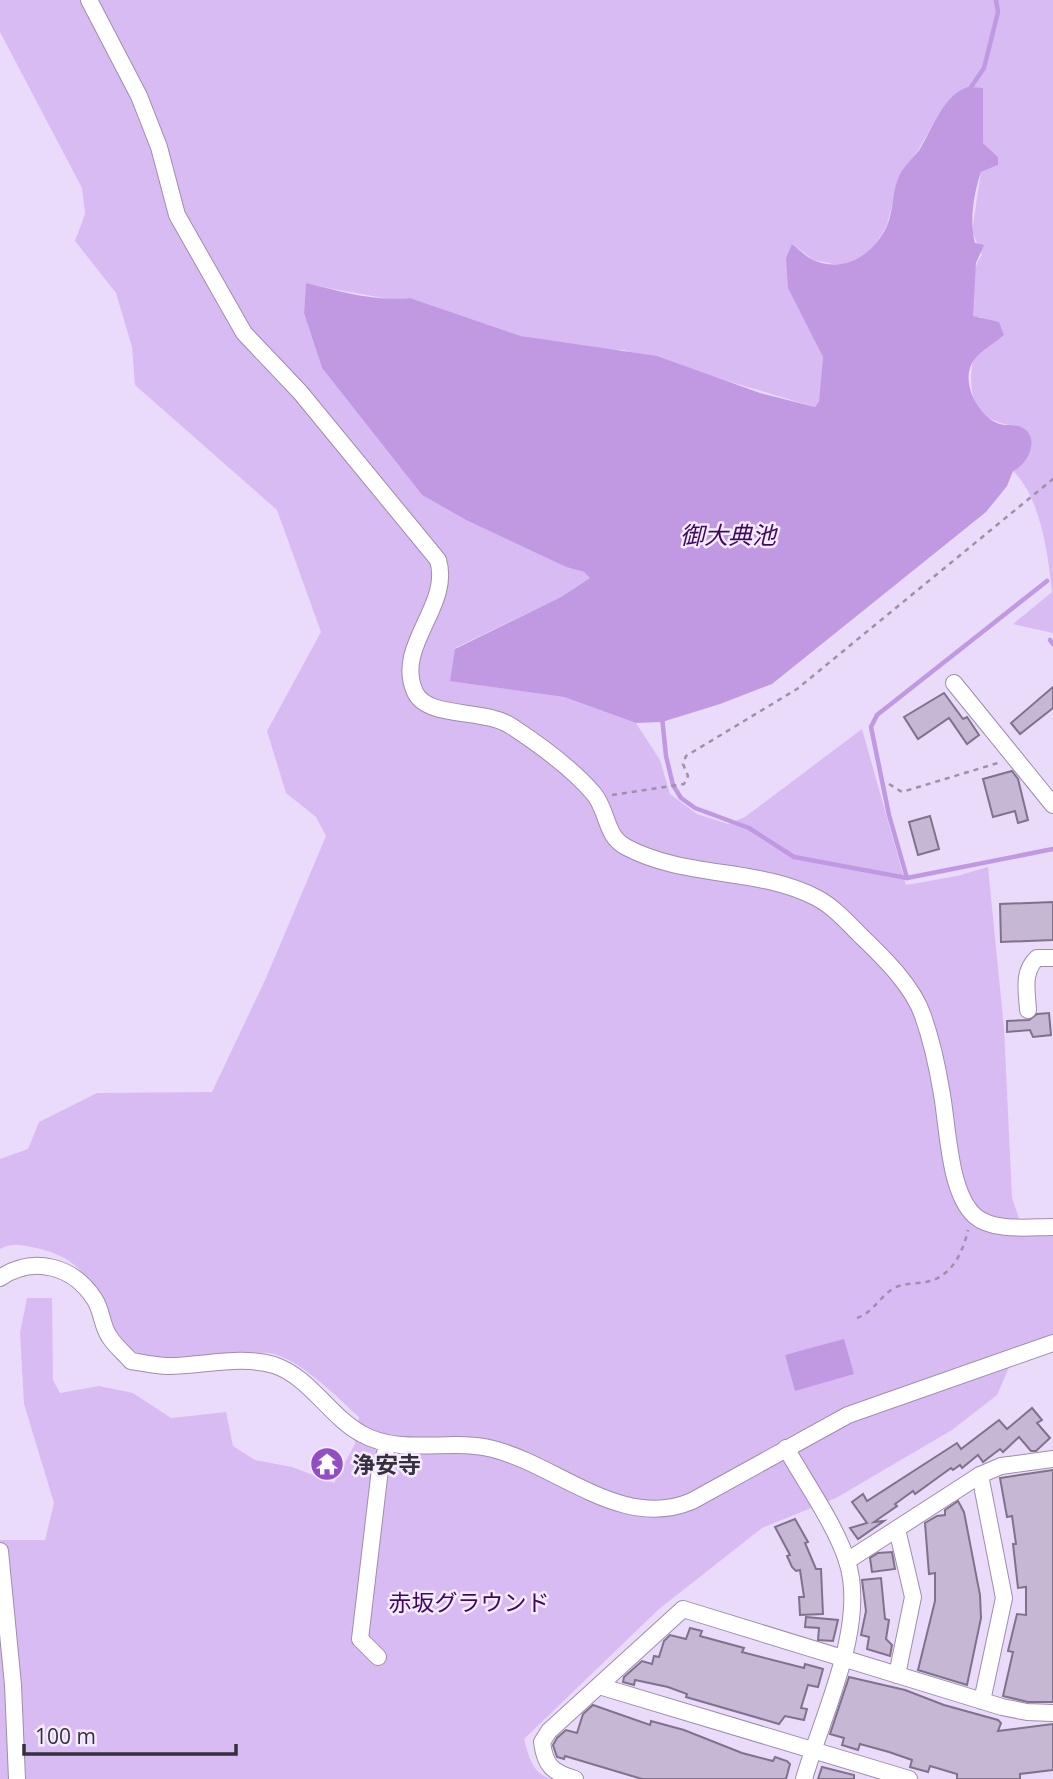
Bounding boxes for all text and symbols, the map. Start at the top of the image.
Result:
water label: 御大典池 [680,518,778,551]
temple icon: 浄安寺 [308,1445,346,1483]
place label: 浄安寺 [352,1448,421,1480]
park label: 赤坂グラウンド [389,1586,550,1618]
scale bar [24,1712,236,1756]
text: 100 m [35,1722,96,1750]

